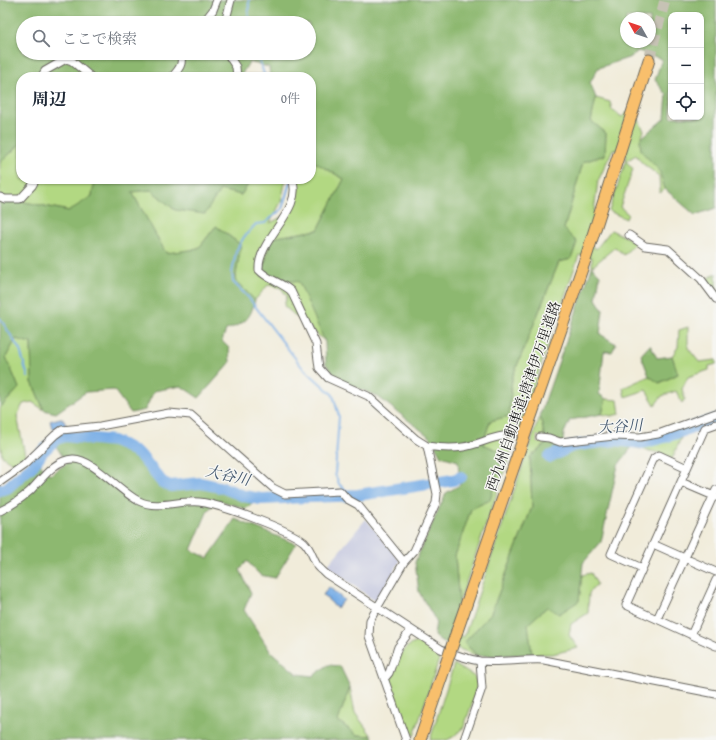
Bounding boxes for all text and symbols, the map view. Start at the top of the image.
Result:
north arrow [620,12,656,48]
map controls [668,12,704,120]
button: + [668,12,704,48]
search box [16,16,316,60]
icon: search [30,27,52,49]
text: ここで検索 [62,28,137,49]
button: − [668,48,704,84]
button: locate [668,84,704,120]
text: 周辺 [32,86,66,111]
text: 0件 [281,89,300,108]
street label: 西九州自動車道;唐津伊万里道路 [481,298,565,494]
water label: 大谷川 [597,414,645,438]
water label: 大谷川 [204,460,254,491]

